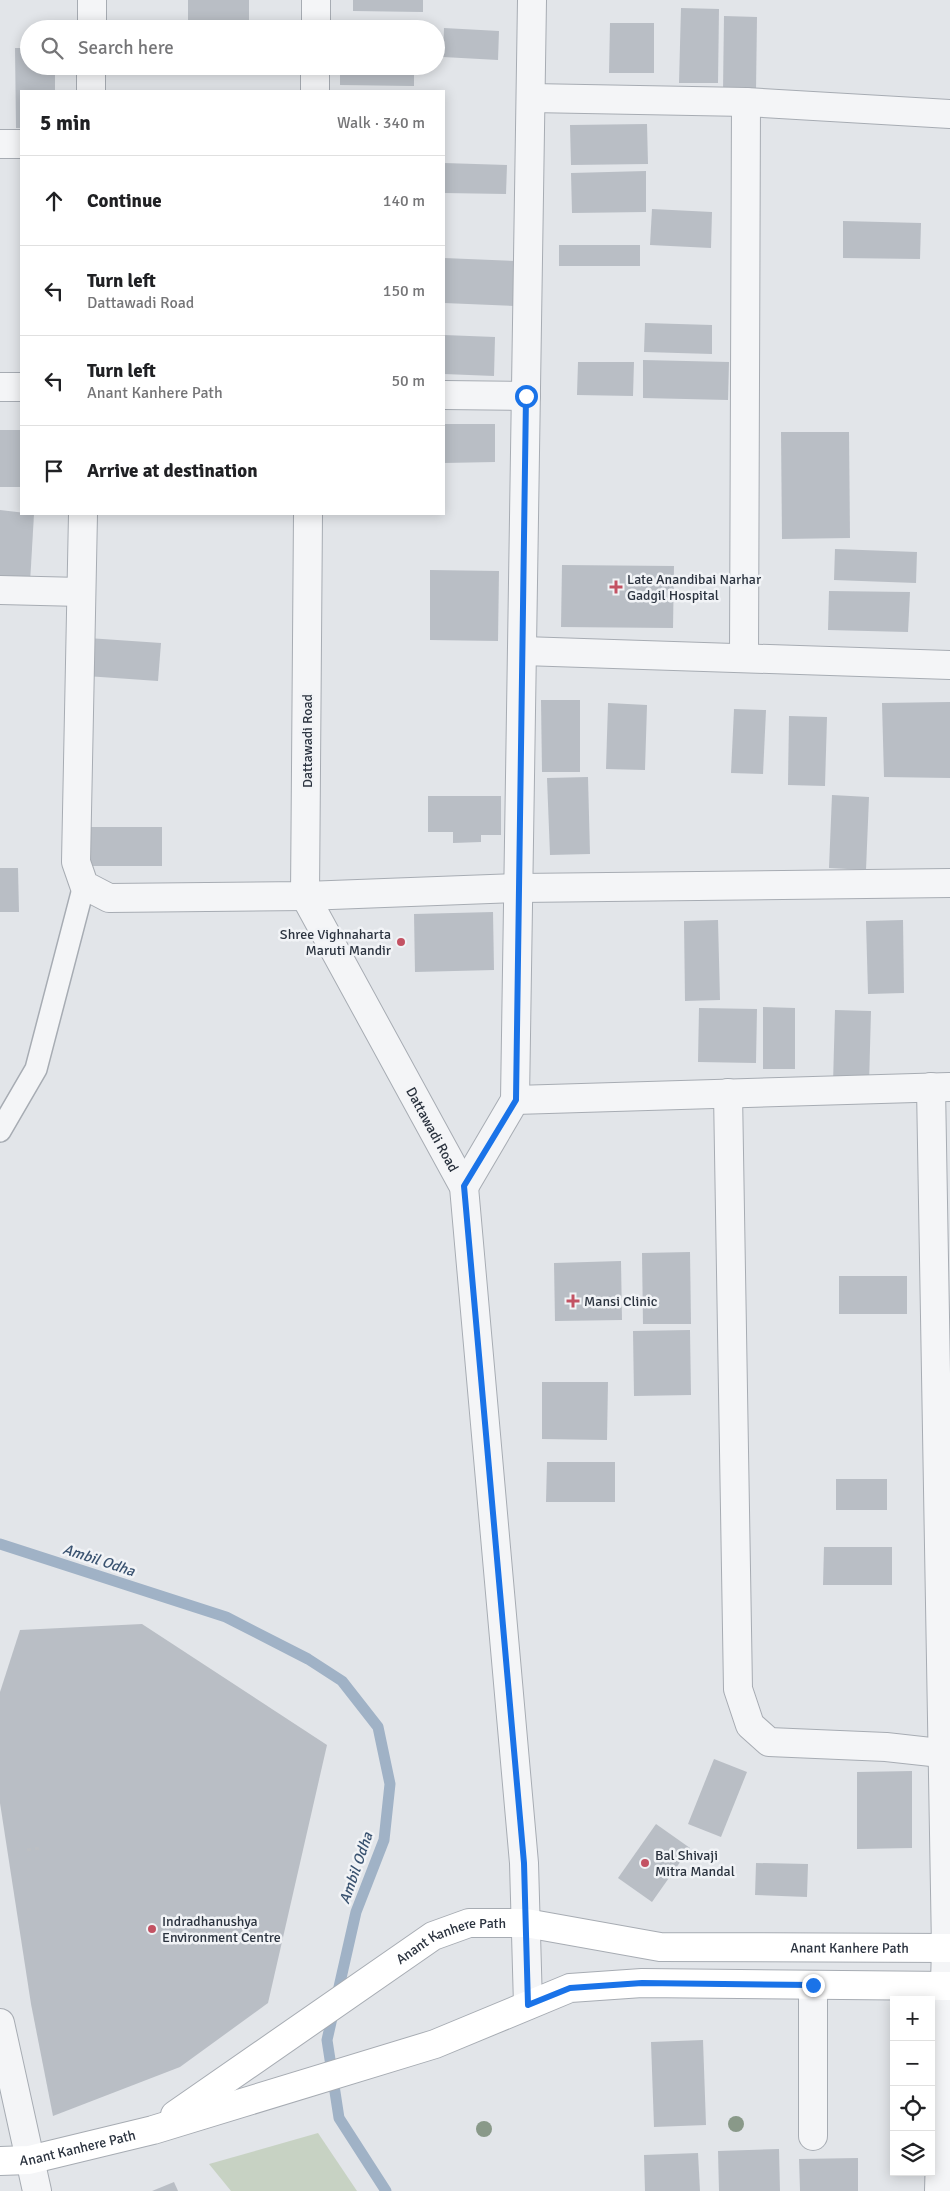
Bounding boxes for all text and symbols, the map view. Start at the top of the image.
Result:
search box [20,20,445,75]
icon: search [38,34,66,62]
text: Search here [78,36,174,60]
text: 5 min [40,110,91,136]
text: Walk · 340 m [337,113,425,133]
icon: ahead [40,187,68,215]
text: Continue [87,189,162,213]
text: 140 m [383,191,425,211]
text: Turn left [87,269,156,293]
icon: left [40,277,68,305]
text: 150 m [383,281,425,301]
text: Dattawadi Road [87,293,194,313]
text: Turn left [87,359,156,383]
icon: left [40,367,68,395]
text: 50 m [391,371,425,391]
text: Anant Kanhere Path [87,383,223,403]
route start [515,385,538,408]
icon: arrive [40,457,68,485]
text: Arrive at destination [87,459,258,483]
place label: Late Anandibai Narhar Gadgil Hospital [627,571,762,604]
marker: Late Anandibai Narhar Gadgil Hospital [609,580,623,594]
street label: Dattawadi Road [299,694,316,788]
place label: Shree Vighnaharta Maruti Mandir [280,926,392,959]
marker: Shree Vighnaharta Maruti Mandir [395,936,407,948]
street label: Dattawadi Road [402,1084,462,1175]
place label: Mansi Clinic [584,1293,658,1310]
marker: Mansi Clinic [566,1294,580,1308]
water label: Ambil Odha [61,1540,138,1580]
water label: Ambil Odha [335,1830,377,1906]
place label: Bal Shivaji Mitra Mandal [655,1847,735,1880]
marker: Bal Shivaji Mitra Mandal [639,1857,651,1869]
place label: Indradhanushya Environment Centre [162,1913,281,1946]
street label: Anant Kanhere Path [393,1915,506,1968]
marker: Indradhanushya Environment Centre [146,1923,158,1935]
street label: Anant Kanhere Path [790,1939,909,1957]
route end [802,1974,825,1997]
map controls [890,1996,935,2176]
button: + [890,1996,935,2041]
button: − [890,2041,935,2086]
button: locate [890,2086,935,2131]
street label: Anant Kanhere Path [19,2126,137,2169]
button: layers [890,2131,935,2176]

